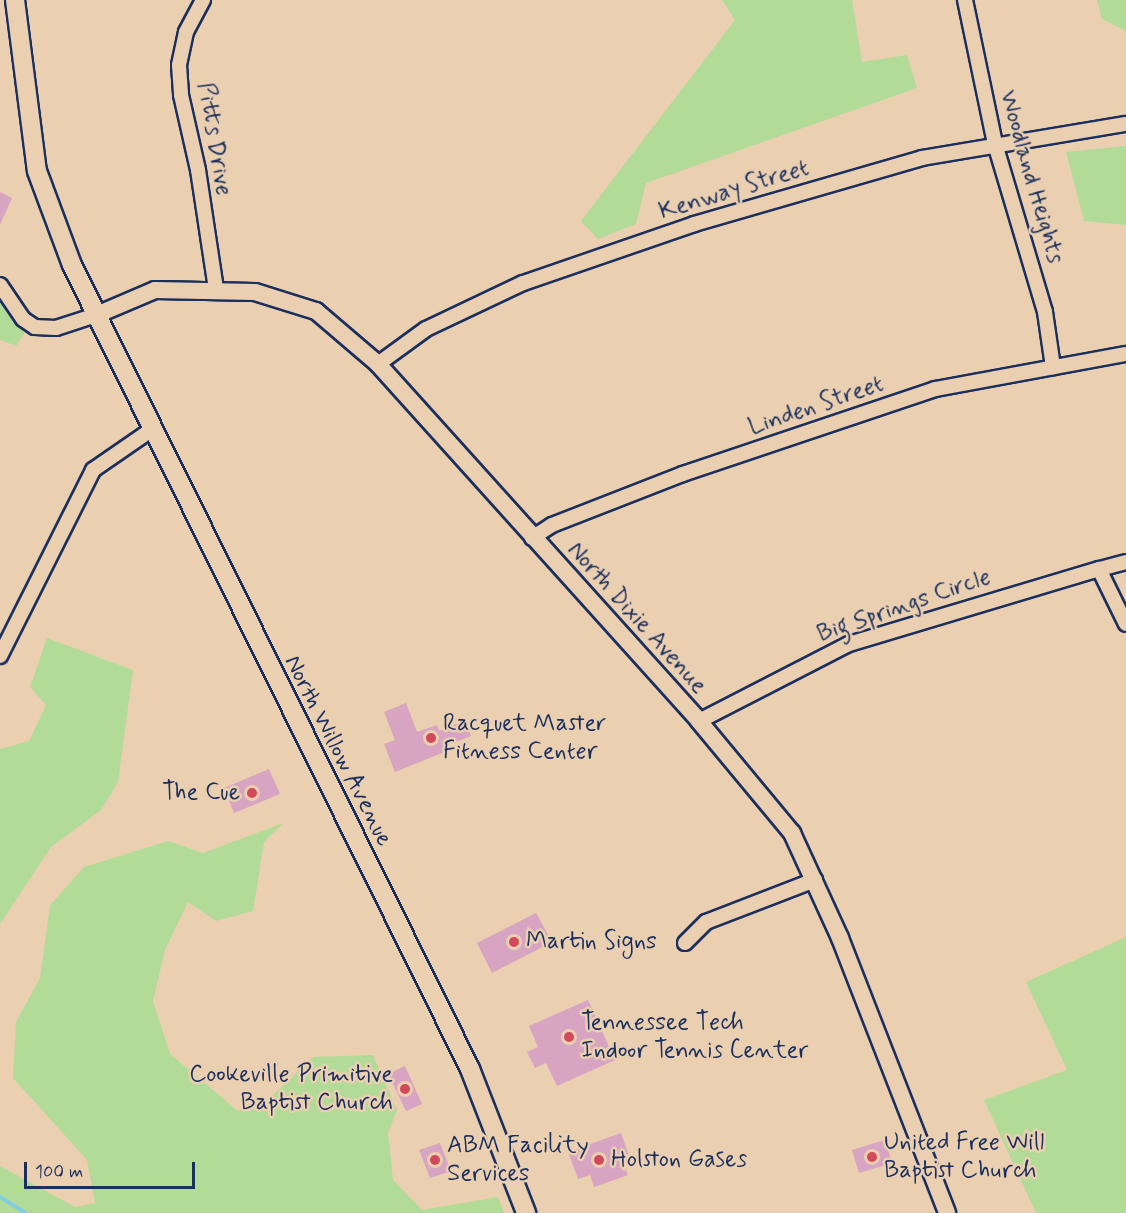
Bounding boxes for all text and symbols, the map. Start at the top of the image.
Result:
street label: Pitts Drive [190,81,238,197]
street label: Woodland Heights [993,87,1069,267]
street label: Kenway Street [654,153,814,227]
street label: Linden Street [743,369,889,443]
street label: North Dixie Avenue [561,536,713,700]
street label: Big Springs Circle [815,564,993,648]
street label: North Willow Avenue [278,652,398,850]
place label: Racquet Master Fitness Center [443,710,605,766]
marker: Racquet Master Fitness Center [424,731,438,745]
place label: The Cue [158,779,240,807]
marker: The Cue [245,786,259,800]
place label: Martin Signs [526,928,663,956]
marker: Martin Signs [507,935,521,949]
place label: Tennessee Tech Indoor Tennis Center [581,1009,804,1065]
marker: Tennessee Tech Indoor Tennis Center [562,1030,576,1044]
place label: Cookeville Primitive Baptist Church [187,1061,393,1117]
marker: Cookeville Primitive Baptist Church [398,1082,412,1096]
place label: United Free Will Baptist Church [884,1129,1044,1185]
place label: ABM Facility Services [447,1132,588,1188]
place label: Holston Gases [611,1146,746,1174]
scale bar [27,1150,198,1188]
marker: United Free Will Baptist Church [865,1150,879,1164]
marker: ABM Facility Services [428,1153,442,1167]
marker: Holston Gases [592,1153,606,1167]
text: 100 m [35,1160,83,1184]

